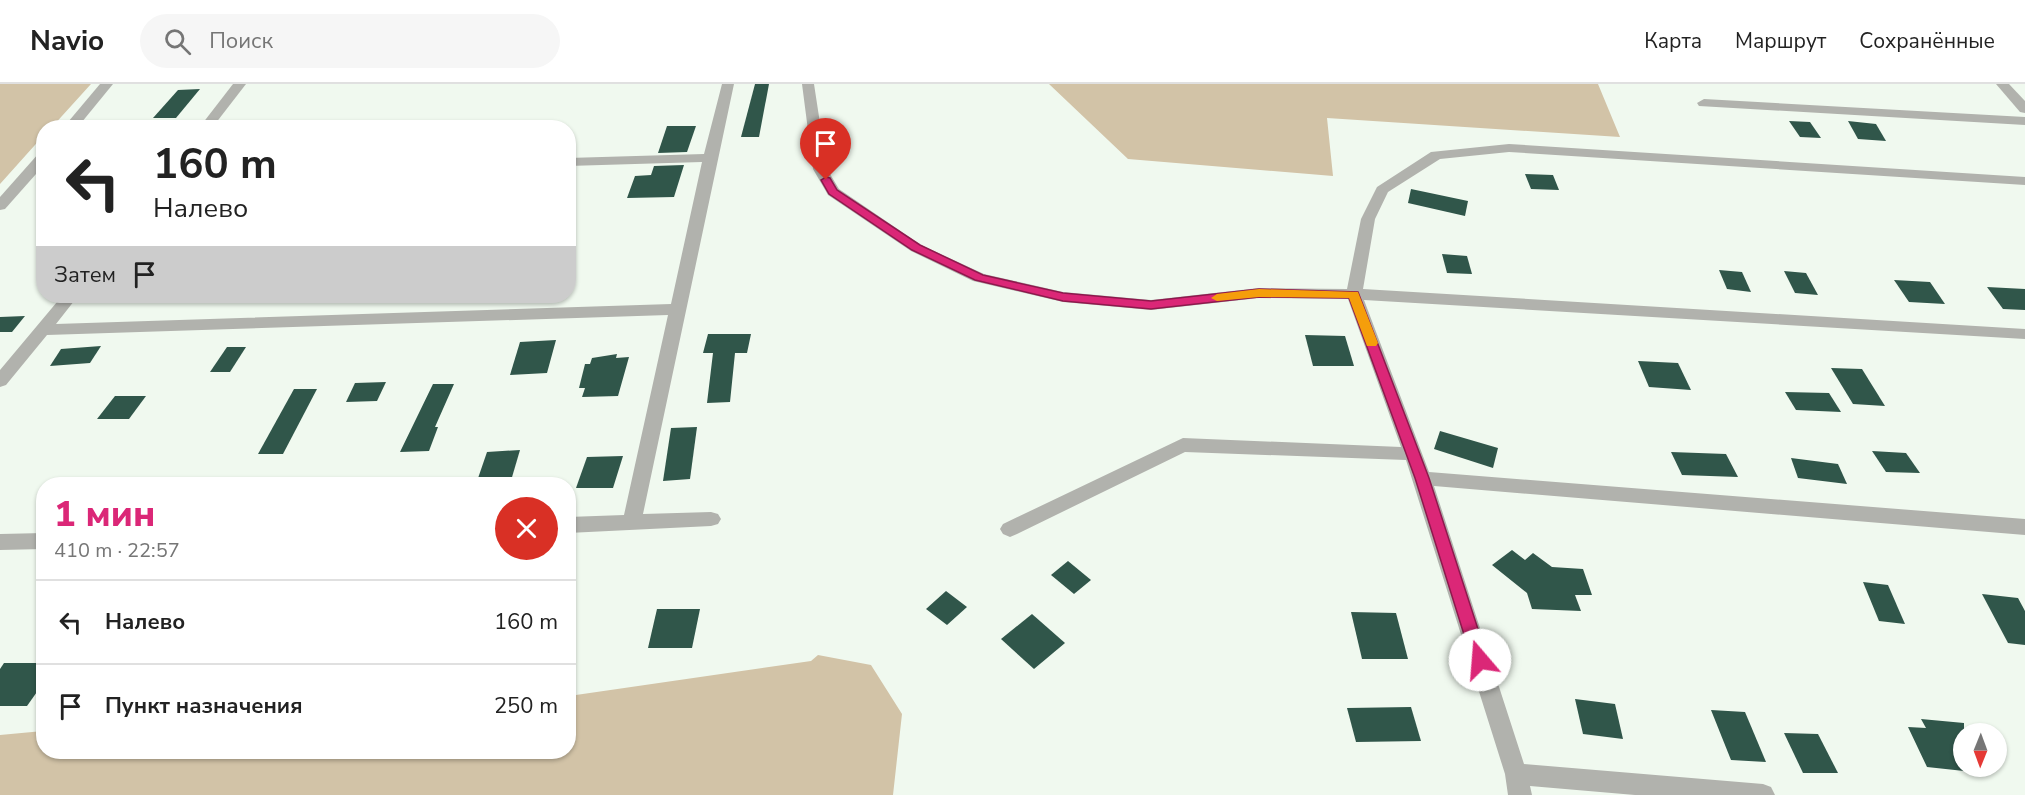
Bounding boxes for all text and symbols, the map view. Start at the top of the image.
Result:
search box [140,14,560,68]
text: Navio [30,22,104,60]
icon: search [161,25,194,58]
text: Поиск [209,26,273,56]
text: Карта [1644,27,1702,55]
text: Маршрут [1735,27,1826,55]
text: Сохранённые [1859,27,1995,55]
pin [800,118,851,180]
icon: arrive [809,127,842,160]
text: 160 m [153,136,277,193]
icon: left [54,144,132,222]
text: Налево [153,190,248,227]
icon: arrive [128,258,161,291]
text: Затем [54,260,116,290]
text: 1 мин [54,490,155,539]
button: close [495,497,558,560]
text: 410 m · 22:57 [54,537,180,564]
icon: left [54,606,87,639]
text: Налево [105,607,185,637]
text: 160 m [494,607,558,637]
position arrow [1448,628,1512,692]
icon: arrive [54,690,87,723]
text: Пункт назначения [105,691,303,721]
text: 250 m [494,691,558,721]
north arrow [1953,723,2007,777]
map controls [1953,723,2007,777]

